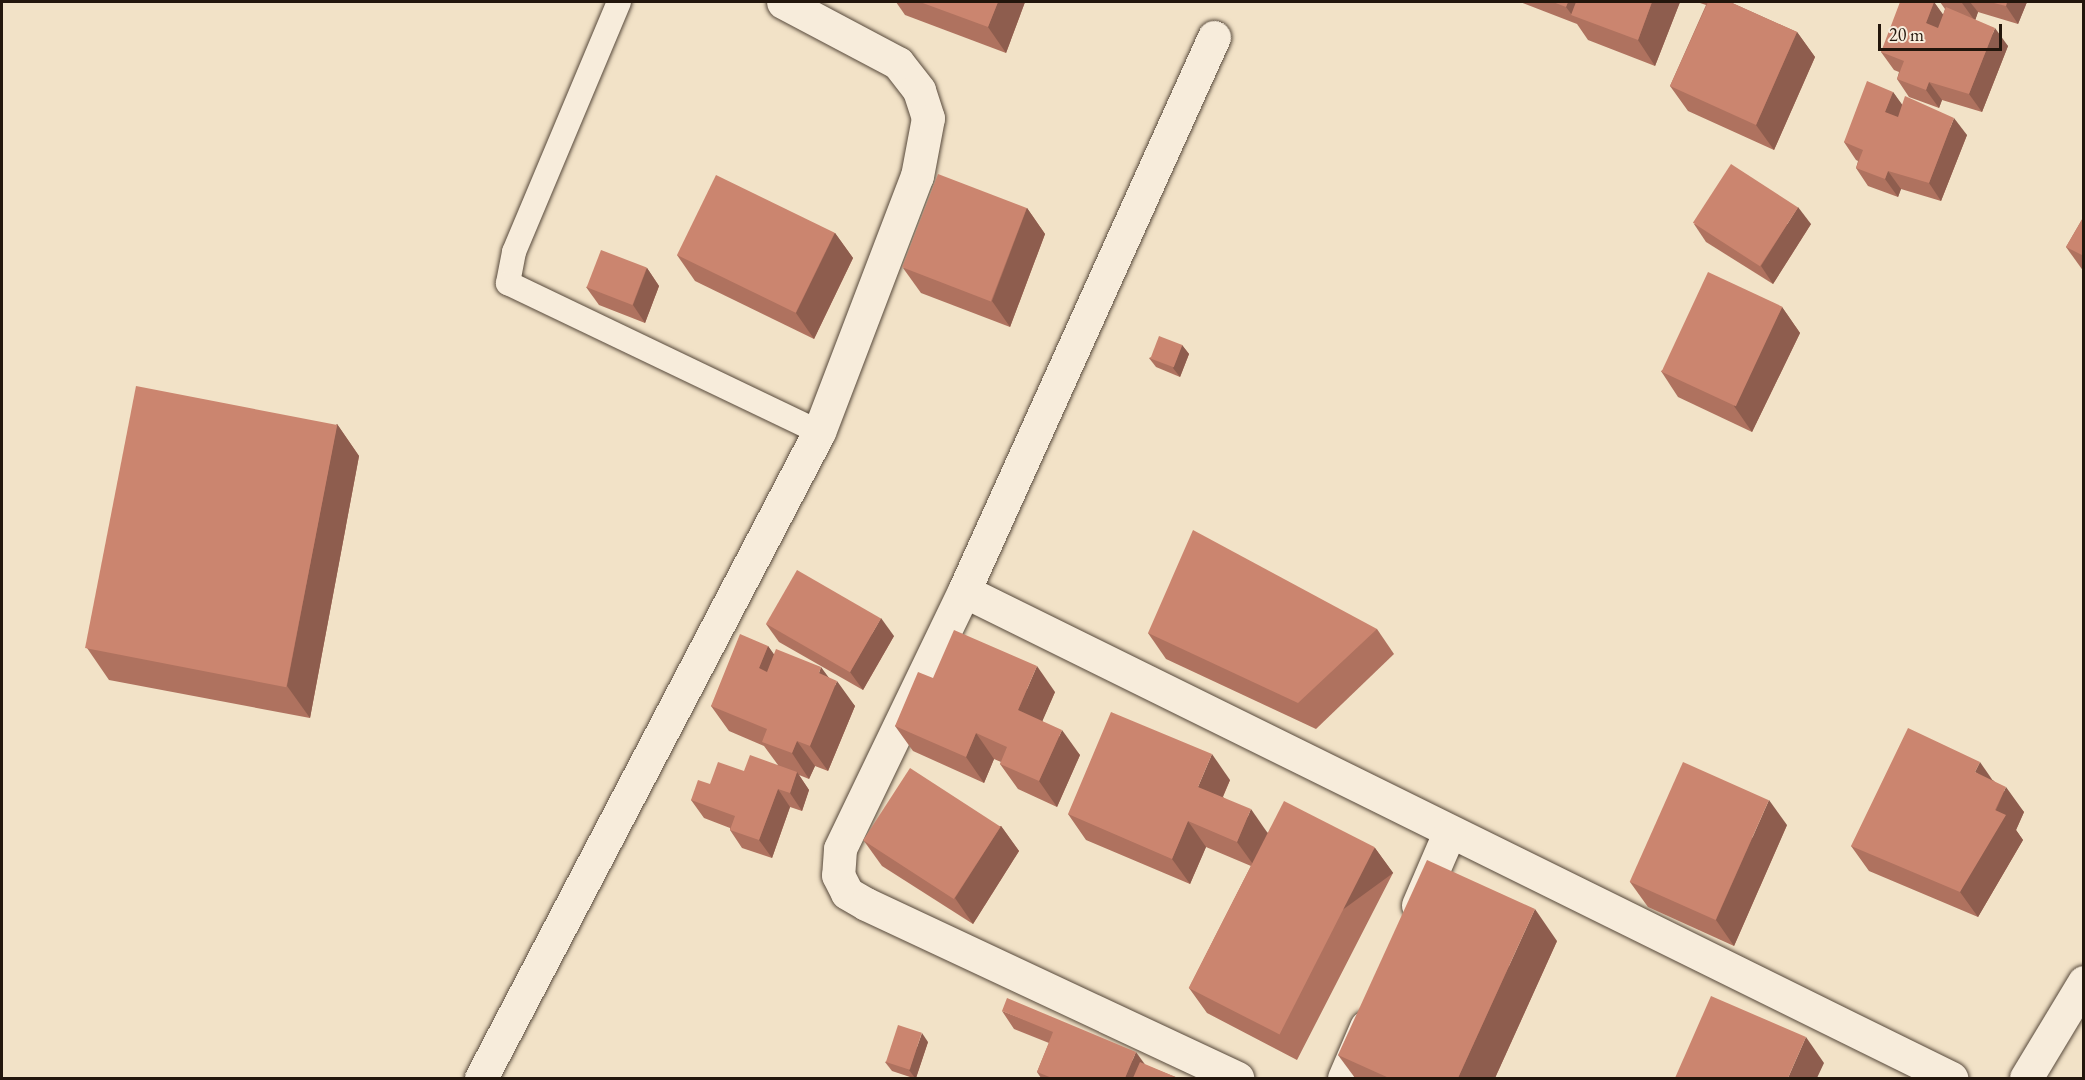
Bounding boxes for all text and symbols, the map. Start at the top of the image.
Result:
scale bar [1881,12,2006,50]
text: 20 m [1889,23,1924,46]

